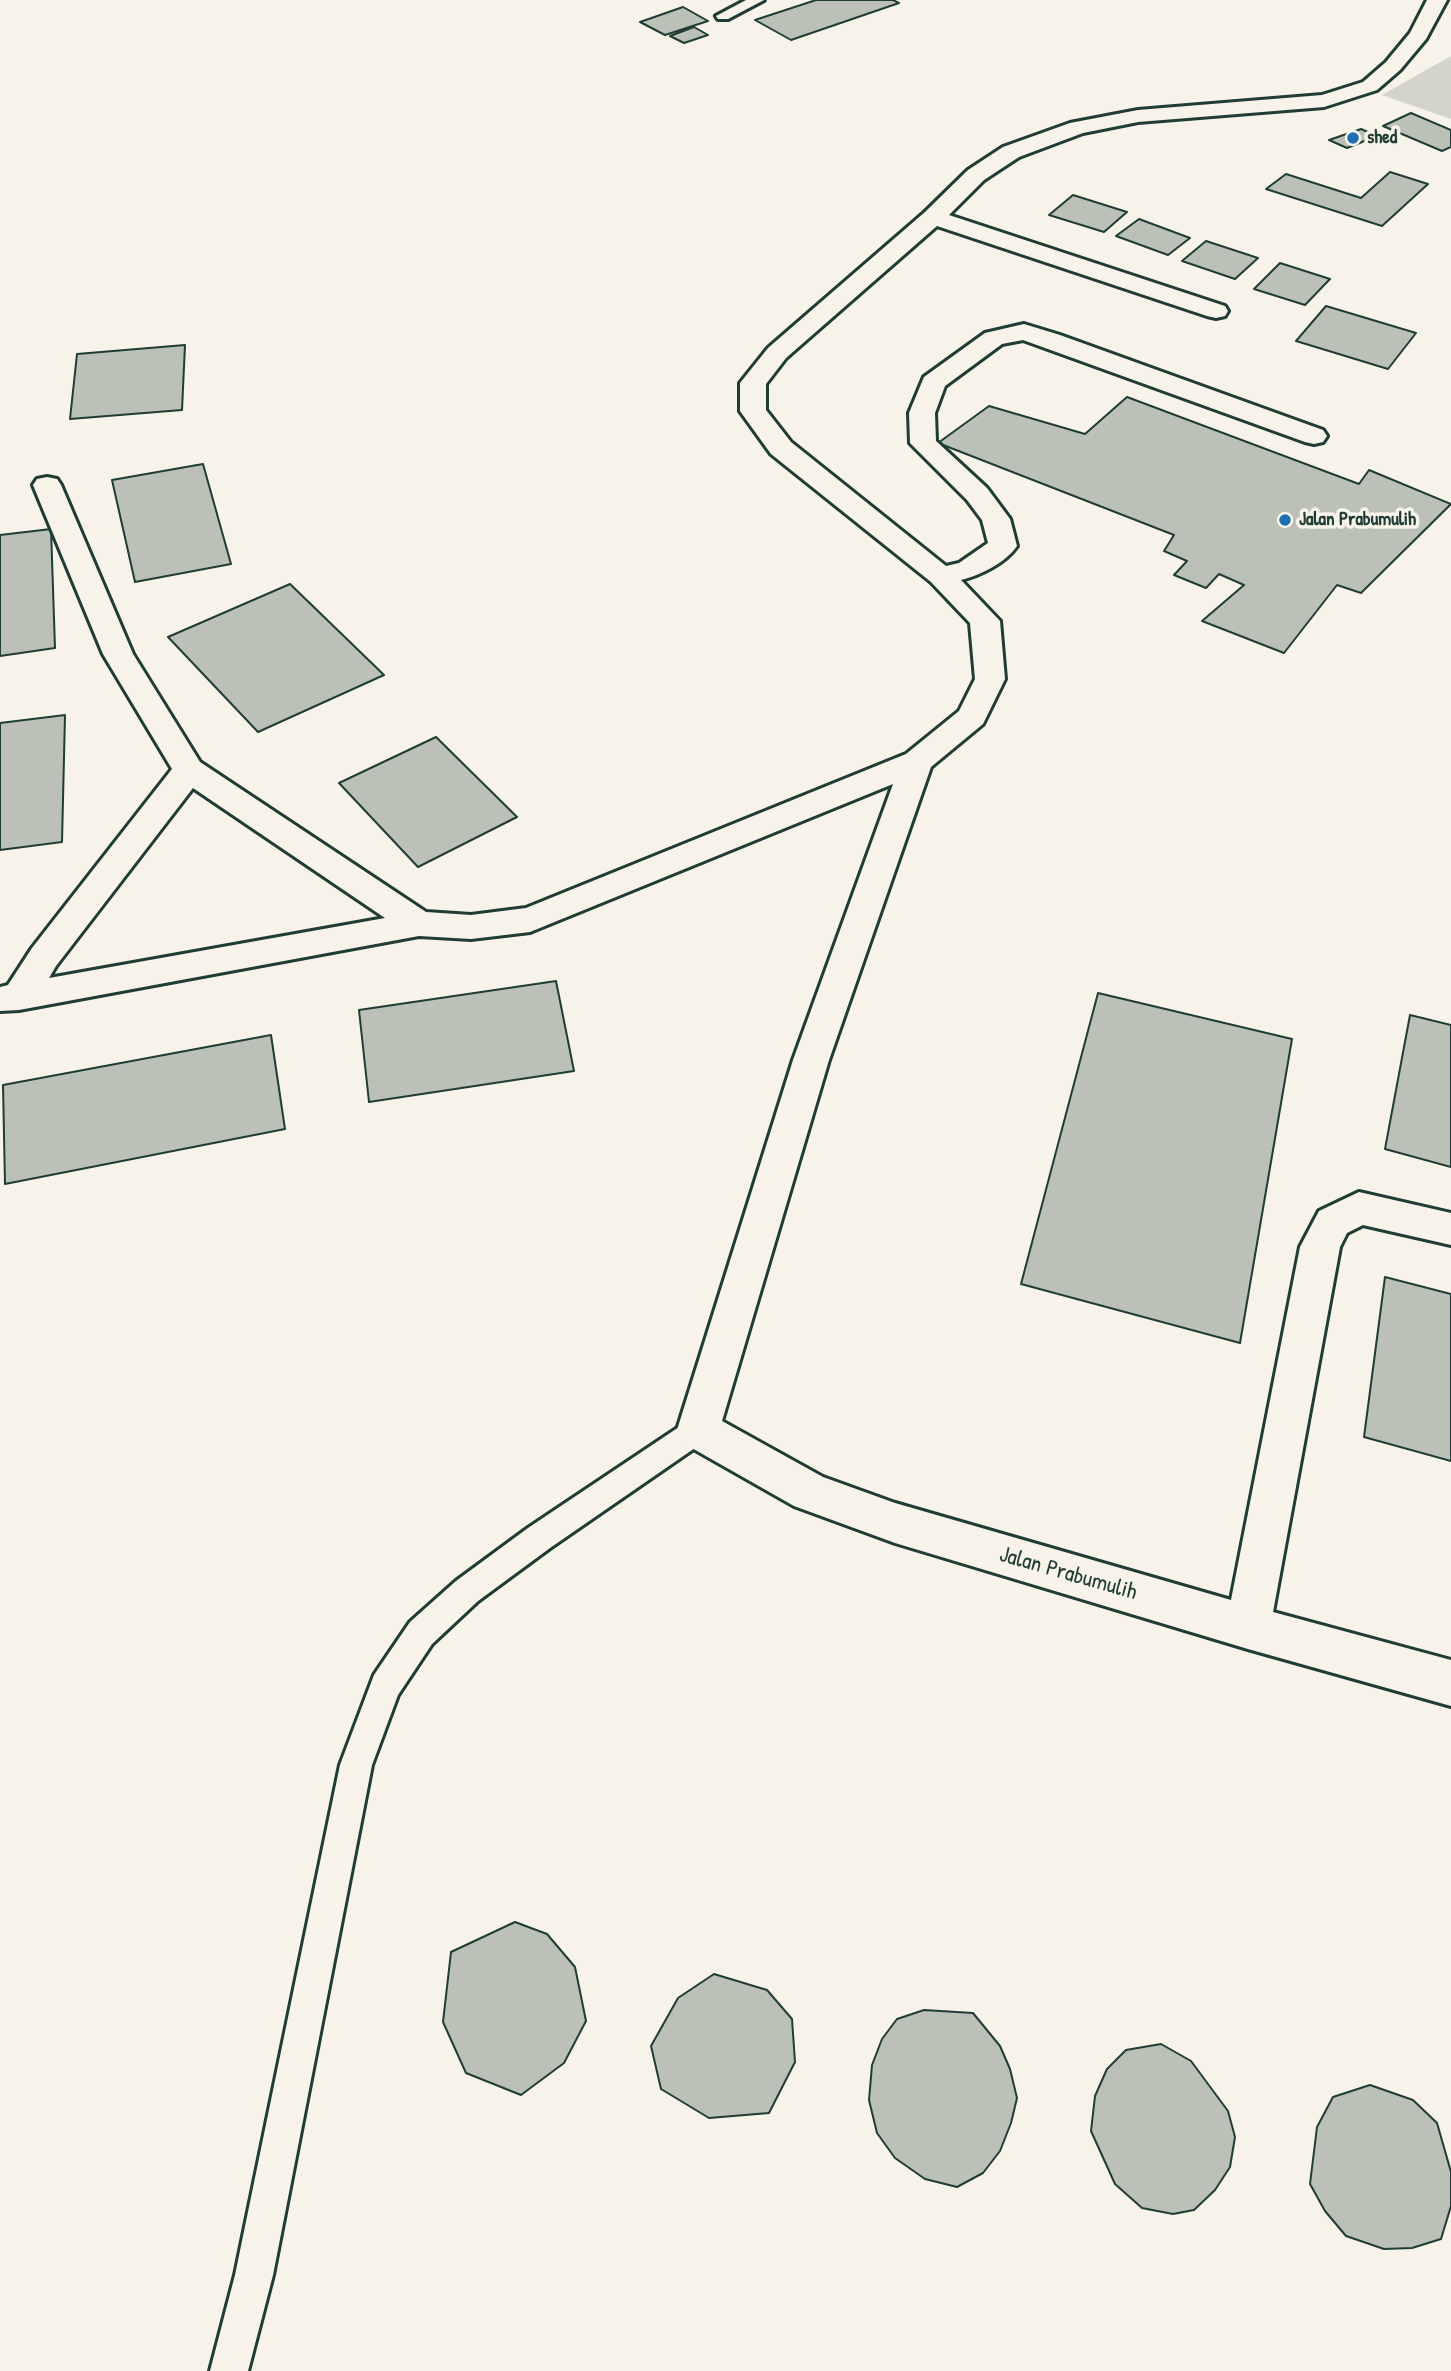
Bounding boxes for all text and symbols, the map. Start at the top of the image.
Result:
place label: shed [1367,127,1397,149]
marker: shed [1345,130,1361,146]
place label: Jalan Prabumulih [1299,509,1416,531]
marker: Jalan Prabumulih [1277,512,1293,528]
street label: Jalan Prabumulih [996,1541,1140,1607]

